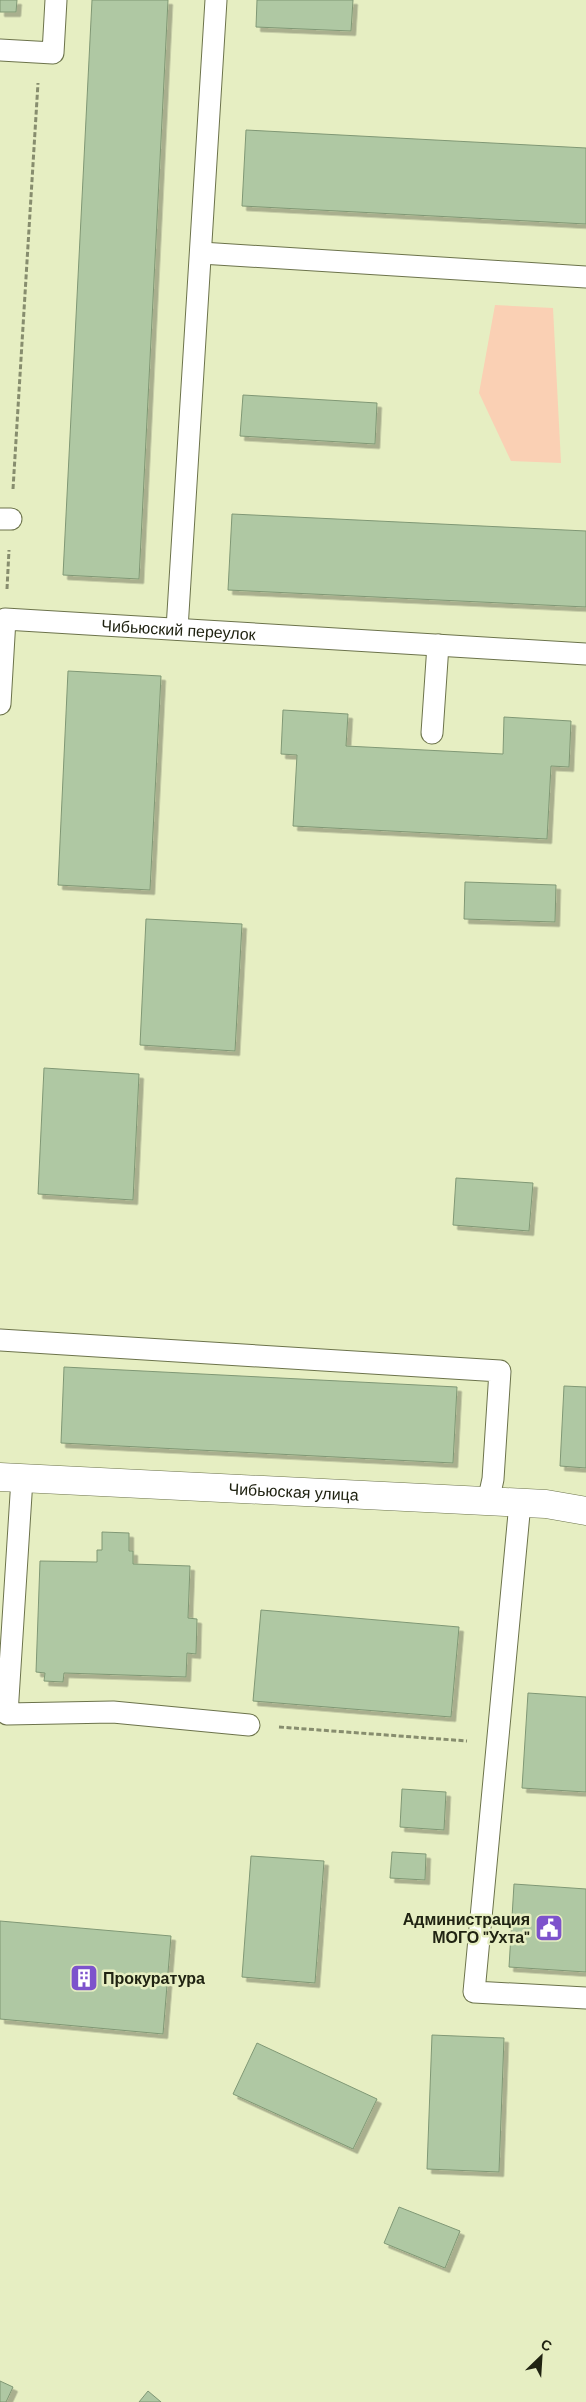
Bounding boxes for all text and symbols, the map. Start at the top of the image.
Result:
street label: Чибьюский переулок [101,614,257,645]
street label: Чибьюская улица [228,1478,359,1505]
place label: Администрация МОГО "Ухта" [403,1909,530,1948]
public building icon: Администрация МОГО "Ухта" [534,1913,564,1943]
building icon: Прокуратура [69,1963,99,1993]
place label: Прокуратура [103,1968,205,1989]
north arrow [516,2332,566,2382]
text: С [538,2335,555,2356]

